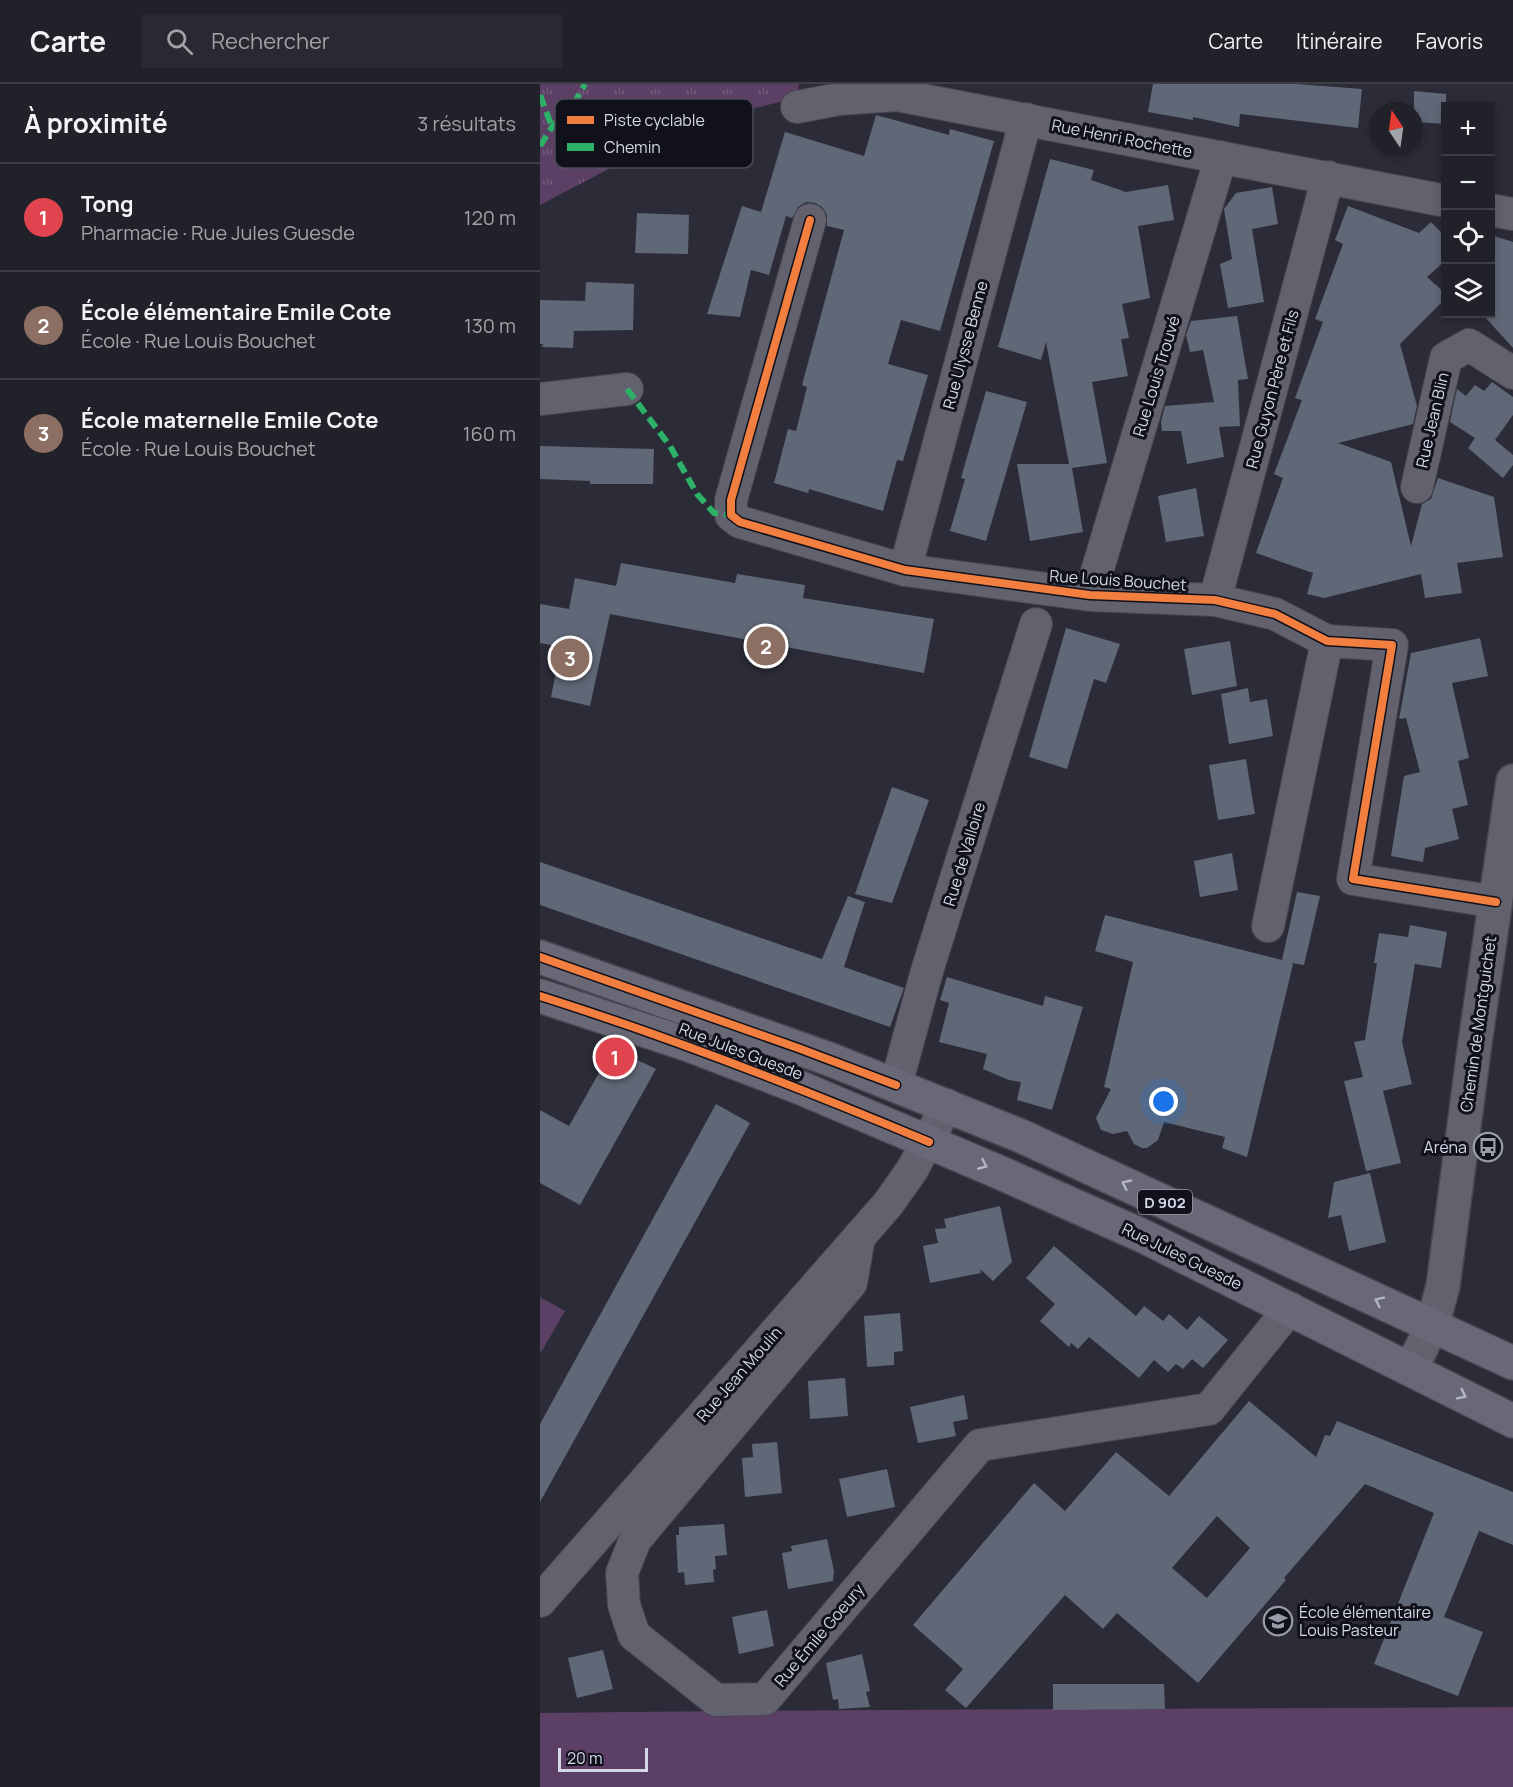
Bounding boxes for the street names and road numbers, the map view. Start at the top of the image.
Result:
street label: Rue Henri Rochette [1050,114,1194,162]
street label: Rue Ulysse Benne [937,278,993,412]
street label: Rue Guyon Père et Fils [1240,307,1304,471]
street label: Rue Louis Trouvé [1127,313,1185,439]
street label: Rue Jean Blin [1410,370,1454,470]
street label: Rue Louis Bouchet [1049,564,1187,596]
street label: Rue de Valloire [938,799,990,909]
street label: Chemin de Montguichet [1455,934,1501,1114]
street label: Rue Jules Guesde [676,1017,806,1085]
road number: D 902 [1138,1190,1192,1214]
street label: Rue Jules Guesde [1118,1217,1246,1295]
street label: Rue Jean Moulin [691,1322,787,1426]
street label: Rue Émile Goeury [769,1578,869,1691]

